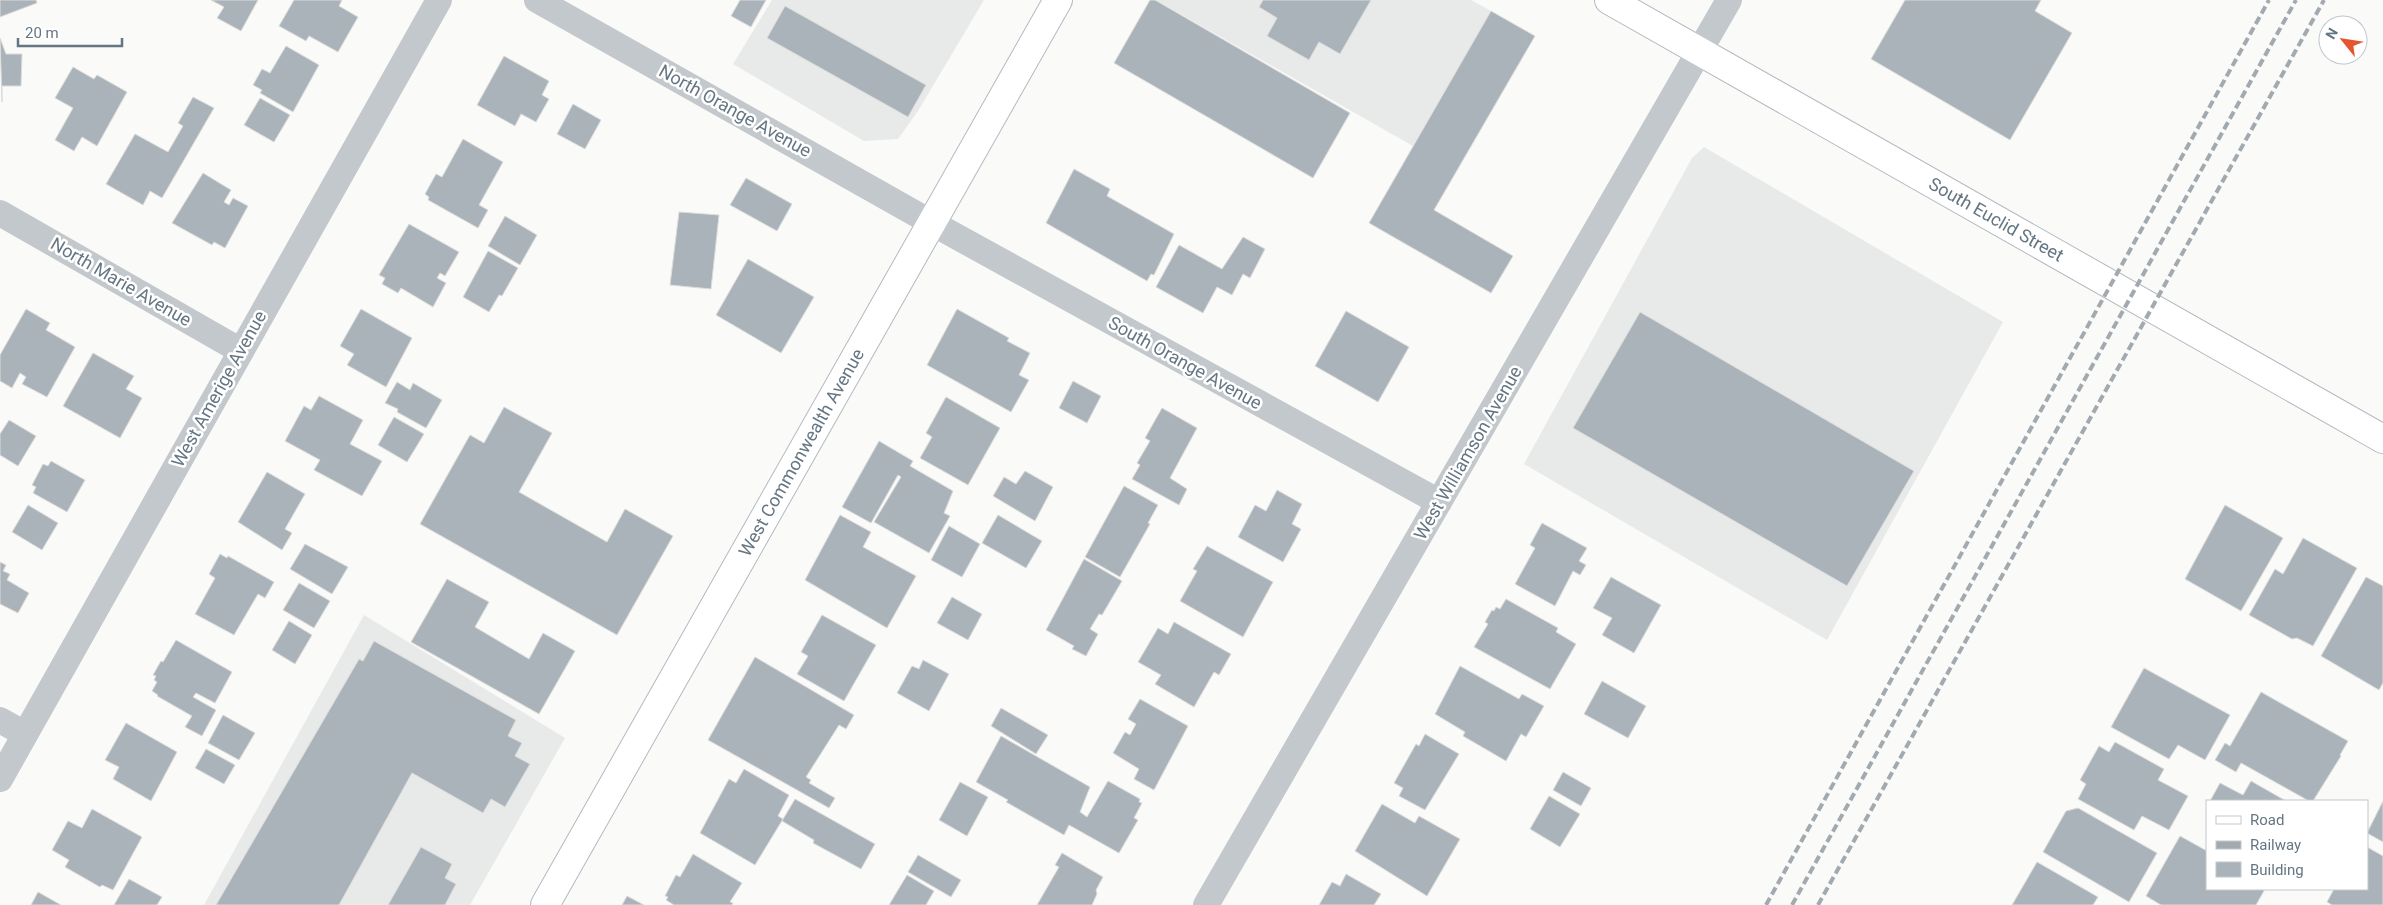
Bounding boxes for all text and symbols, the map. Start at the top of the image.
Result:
scale bar [18,15,121,47]
north arrow [2318,15,2368,65]
text: 20 m [25,24,59,42]
text: N [2322,25,2341,42]
street label: North Orange Avenue [655,60,815,161]
street label: South Euclid Street [1925,173,2067,266]
street label: North Marie Avenue [47,233,195,330]
street label: West Amerige Avenue [167,307,270,471]
street label: South Orange Avenue [1105,312,1266,413]
street label: West Commonwealth Avenue [734,345,868,560]
street label: West Williamson Avenue [1409,362,1526,543]
legend [2206,800,2368,890]
text: Road [2250,811,2284,829]
text: Railway [2250,836,2301,854]
text: Building [2250,861,2304,879]

